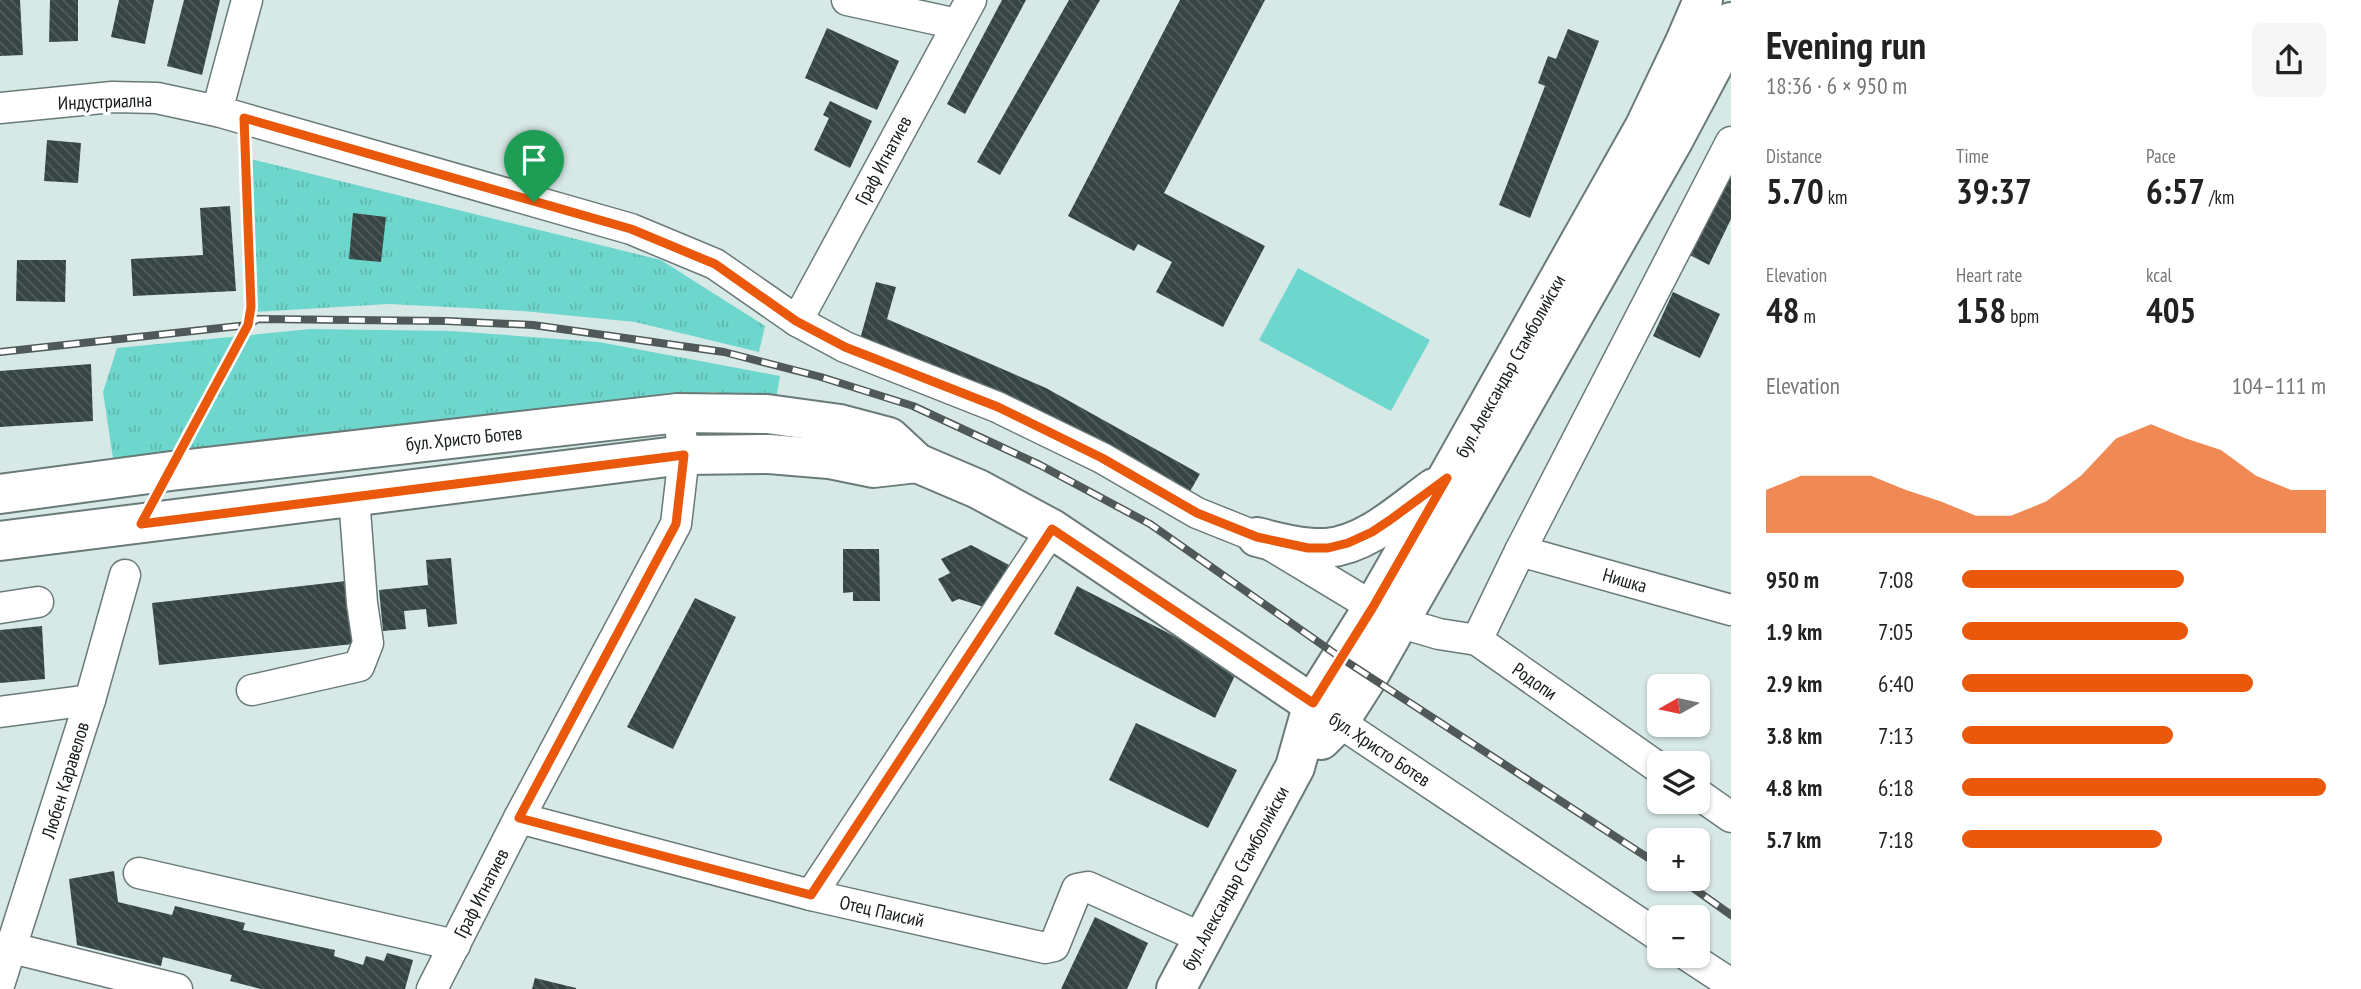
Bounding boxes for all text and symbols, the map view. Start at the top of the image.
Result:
text: Evening run [1766,20,1926,69]
button: share [2252,23,2326,97]
text: 18:36 · 6 × 950 m [1766,71,1907,100]
street label: Индустриална [57,87,153,115]
street label: Граф Игнатиев [850,111,916,209]
pin [504,130,564,202]
icon: arrive [515,141,553,179]
text: Distance [1766,144,1822,168]
text: Time [1956,144,1989,168]
text: Pace [2146,144,2176,168]
text: 5.70 [1766,168,1824,214]
text: 39:37 [1956,168,2032,214]
text: 6:57 [2146,168,2205,214]
text: km [1824,185,1847,209]
text: /km [2205,185,2234,209]
text: Elevation [1766,263,1827,287]
text: Heart rate [1956,263,2022,287]
text: kcal [2146,263,2172,287]
street label: бул. Александър Стамболийски [1450,270,1570,462]
text: 48 [1766,287,1799,333]
text: 158 [1956,287,2006,333]
text: 405 [2146,287,2196,333]
text: m [1799,304,1816,328]
text: bpm [2006,304,2039,328]
text: Elevation [1766,371,1840,400]
text: 104–111 m [2232,371,2326,400]
street label: бул. Христо Ботев [405,420,523,456]
street label: Нишка [1600,562,1650,598]
text: 950 m [1766,565,1819,594]
text: 7:08 [1878,565,1914,594]
text: 1.9 km [1766,617,1822,646]
text: 7:05 [1878,617,1914,646]
street label: Родопи [1508,657,1562,705]
text: 2.9 km [1766,669,1822,698]
text: 6:40 [1878,669,1914,698]
north arrow [1647,674,1710,737]
map controls [1647,674,1710,968]
street label: бул. Христо Ботев [1325,706,1435,792]
street label: Любен Каравелов [36,719,94,842]
text: 3.8 km [1766,721,1822,750]
text: 7:13 [1878,721,1914,750]
button: layers [1647,751,1710,814]
text: 4.8 km [1766,773,1822,802]
text: 6:18 [1878,773,1914,802]
street label: бул. Александър Стамболийски [1176,782,1294,974]
text: 5.7 km [1766,825,1821,854]
text: 7:18 [1878,825,1914,854]
button: + [1647,828,1710,891]
street label: Граф Игнатиев [448,844,514,942]
street label: Отец Паисий [837,890,927,932]
button: − [1647,905,1710,968]

